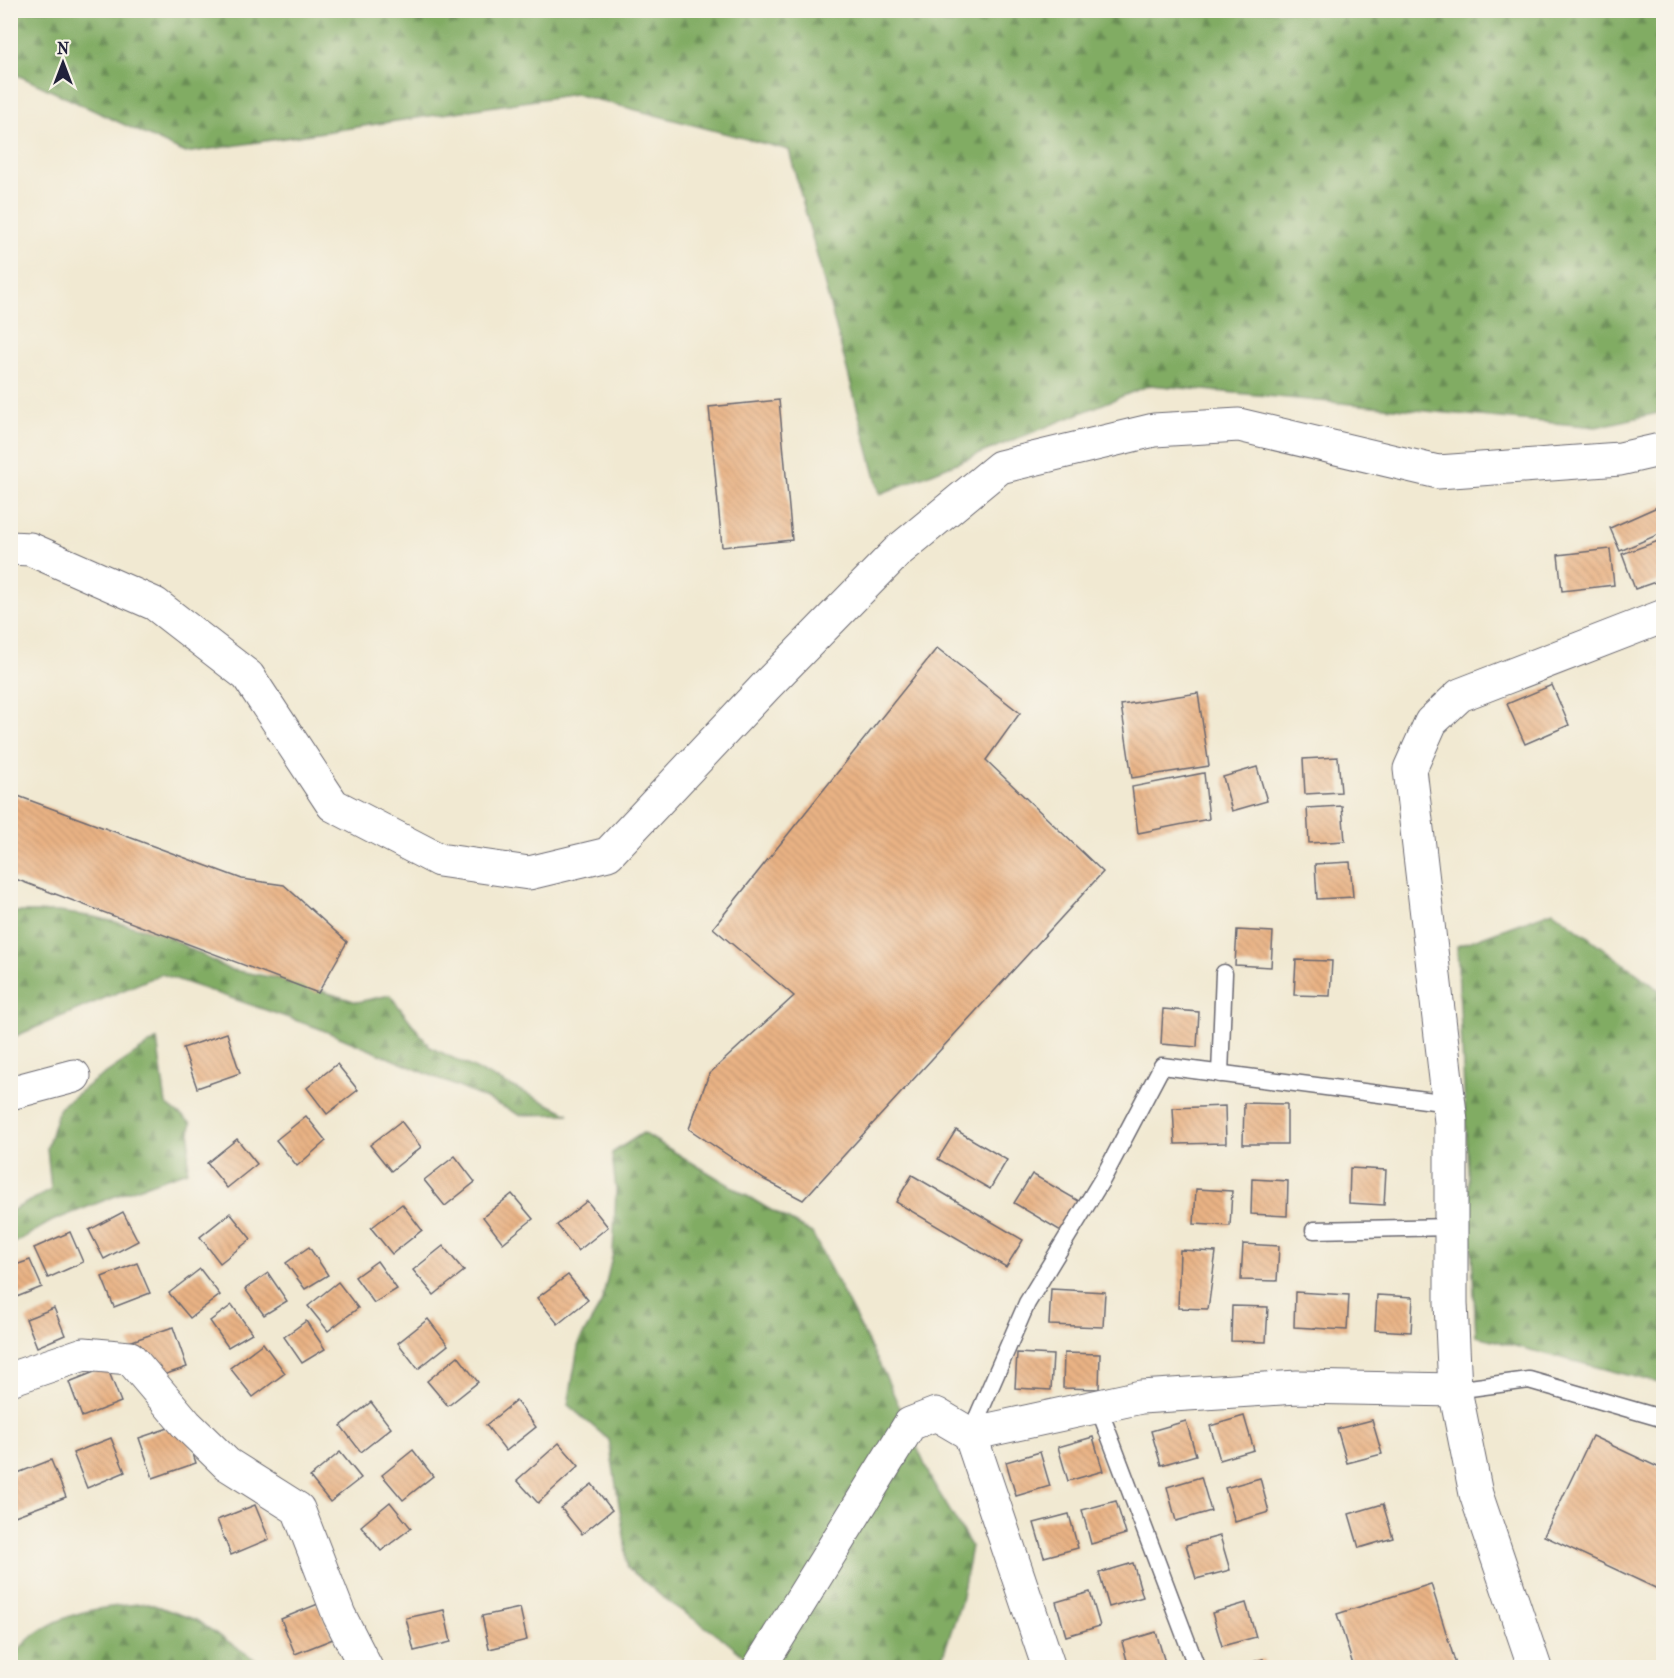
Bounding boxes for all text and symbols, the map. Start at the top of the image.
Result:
north arrow [33,33,93,93]
text: N [57,39,70,58]

